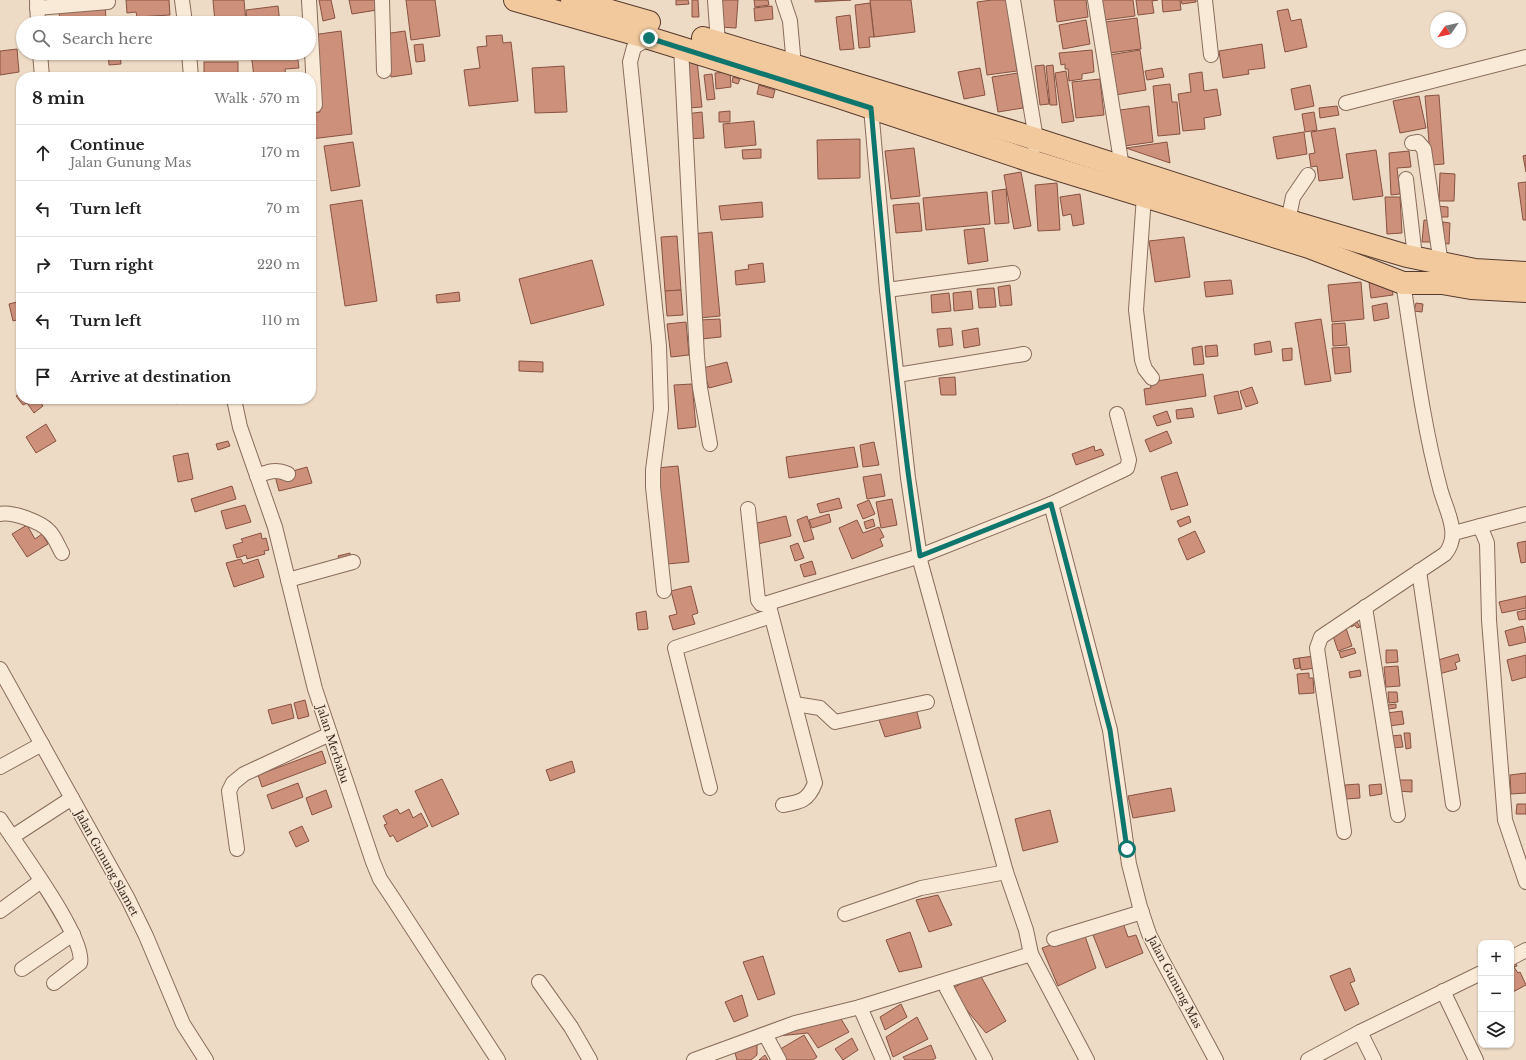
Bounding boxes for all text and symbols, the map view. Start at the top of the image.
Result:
north arrow [1430,12,1466,48]
search box [16,16,316,60]
icon: search [30,27,52,49]
text: Search here [62,29,153,48]
route end [640,29,658,47]
text: 8 min [32,88,85,109]
text: Walk · 570 m [215,90,300,107]
text: Continue [70,135,145,154]
icon: ahead [32,142,54,164]
text: 170 m [261,144,300,161]
text: Jalan Gunung Mas [70,154,191,171]
icon: left [32,198,54,220]
text: Turn left [70,199,141,218]
text: 70 m [267,200,300,217]
icon: right [32,254,54,276]
text: Turn right [70,255,153,274]
text: 220 m [257,256,300,273]
icon: left [32,310,54,332]
text: Turn left [70,311,141,330]
text: 110 m [261,312,300,329]
icon: arrive [32,366,54,388]
text: Arrive at destination [70,367,231,386]
street label: Jalan Merbabu [313,701,352,786]
street label: Jalan Gunung Slamet [71,806,142,919]
route start [1118,840,1136,858]
street label: Jalan Gunung Mas [1144,932,1205,1031]
map controls [1478,940,1514,1048]
button: + [1478,940,1514,976]
button: − [1478,976,1514,1012]
button: layers [1478,1012,1514,1048]

